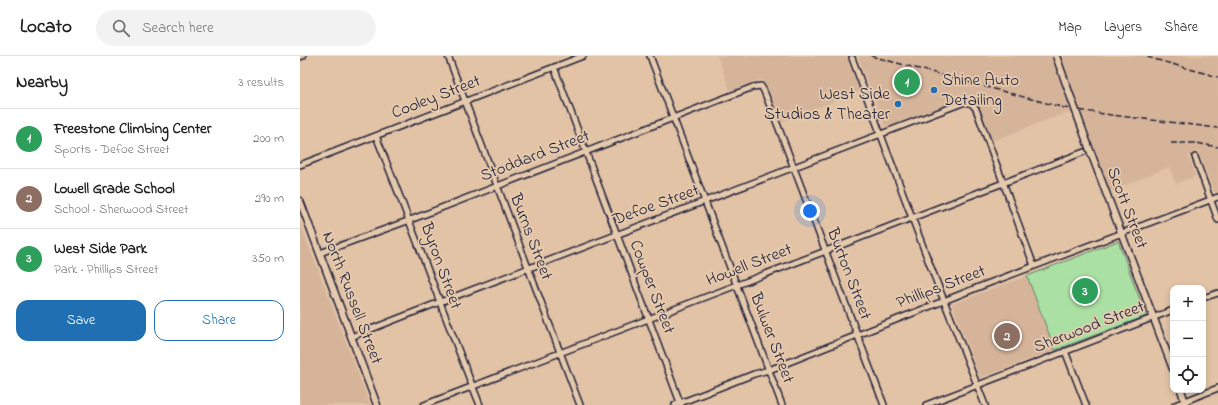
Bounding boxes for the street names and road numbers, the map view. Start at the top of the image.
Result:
street label: Cooley Street [388,68,485,126]
street label: Stoddard Street [477,124,594,188]
street label: Scott Street [1100,163,1154,253]
street label: Defoe Street [608,178,703,233]
street label: Burns Street [503,189,559,284]
street label: Byron Street [412,218,468,313]
street label: Burton Street [820,224,878,324]
street label: North Russell Street [315,228,389,368]
street label: Cowper Street [623,237,681,338]
street label: Howell Street [702,237,796,293]
street label: Phillips Street [893,258,989,315]
street label: Bulwer Street [743,288,801,387]
street label: Sherwood Street [1030,294,1148,360]

